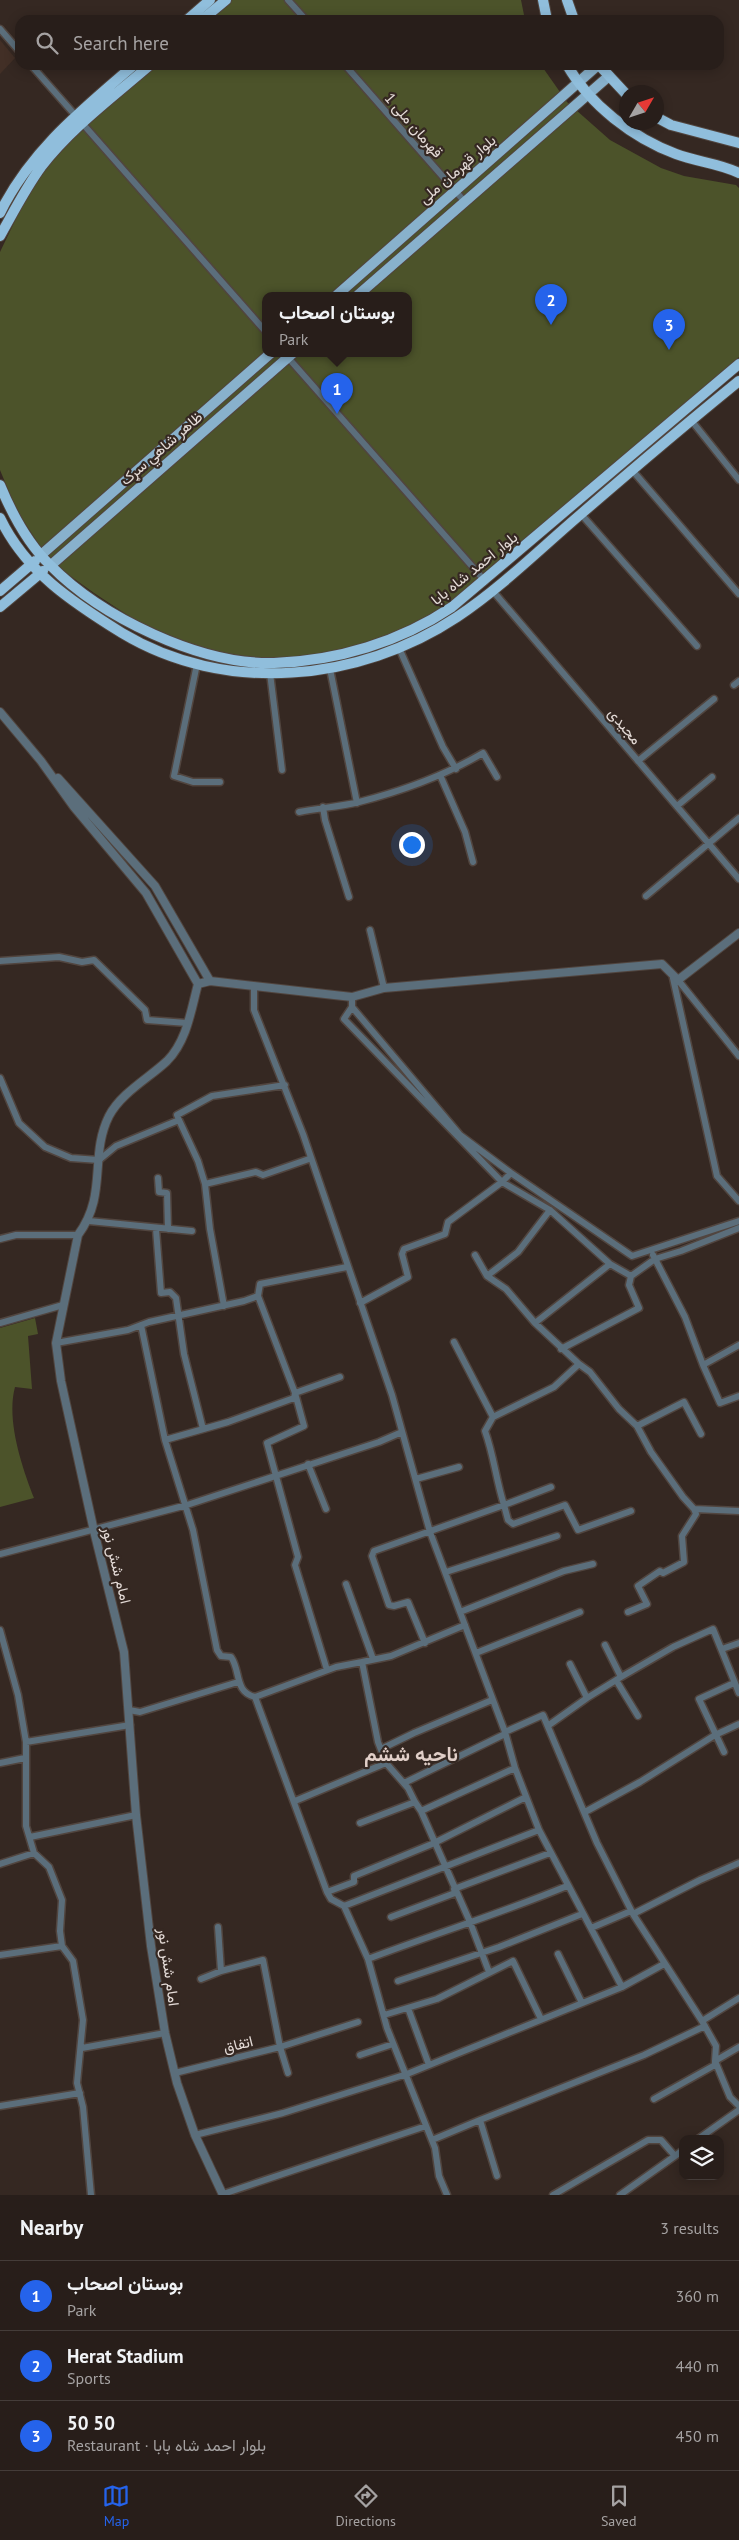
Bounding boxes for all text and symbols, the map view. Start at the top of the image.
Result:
search box [15,15,724,70]
icon: search [33,29,61,57]
text: Search here [73,31,169,55]
north arrow [619,85,664,130]
street label: قهرمان ملی 1 [380,89,447,162]
street label: بلوار قهرمان ملی [415,130,500,208]
pin: 2 [535,284,567,325]
popup [262,292,412,357]
text: بوستان اصحاب [279,300,395,324]
pin: 3 [653,309,685,350]
text: Park [279,329,308,349]
pin: 1 [321,373,353,414]
street label: ظاهر شاهي سړک [116,407,209,492]
street label: بلوار احمد شاه بابا [427,527,521,609]
street label: مجیدی [603,704,646,749]
your location [399,832,425,858]
street label: امام شش نور [97,1523,136,1606]
district label: ناحیه ششم [364,1741,458,1767]
street label: امام شش نور [153,1926,184,2007]
street label: اتفاق [221,2031,255,2057]
map controls [679,2135,724,2180]
button: layers [679,2135,724,2180]
text: Nearby [20,2214,83,2241]
text: 3 results [660,2218,719,2238]
text: بوستان اصحاب [67,2271,183,2295]
text: 1 [31,2286,41,2306]
text: 360 m [676,2286,719,2306]
text: Park [67,2300,96,2320]
text: Herat Stadium [67,2344,184,2368]
text: 2 [31,2356,41,2376]
text: 440 m [676,2356,719,2376]
text: Sports [67,2368,111,2388]
text: 50 50 [67,2411,115,2435]
text: 3 [31,2426,41,2446]
text: 450 m [676,2426,719,2446]
text: Restaurant · بلوار احمد شاه بابا [67,2435,266,2455]
tab: Map [102,2482,130,2530]
tab: Directions [335,2482,396,2530]
tab: Saved [601,2482,637,2530]

